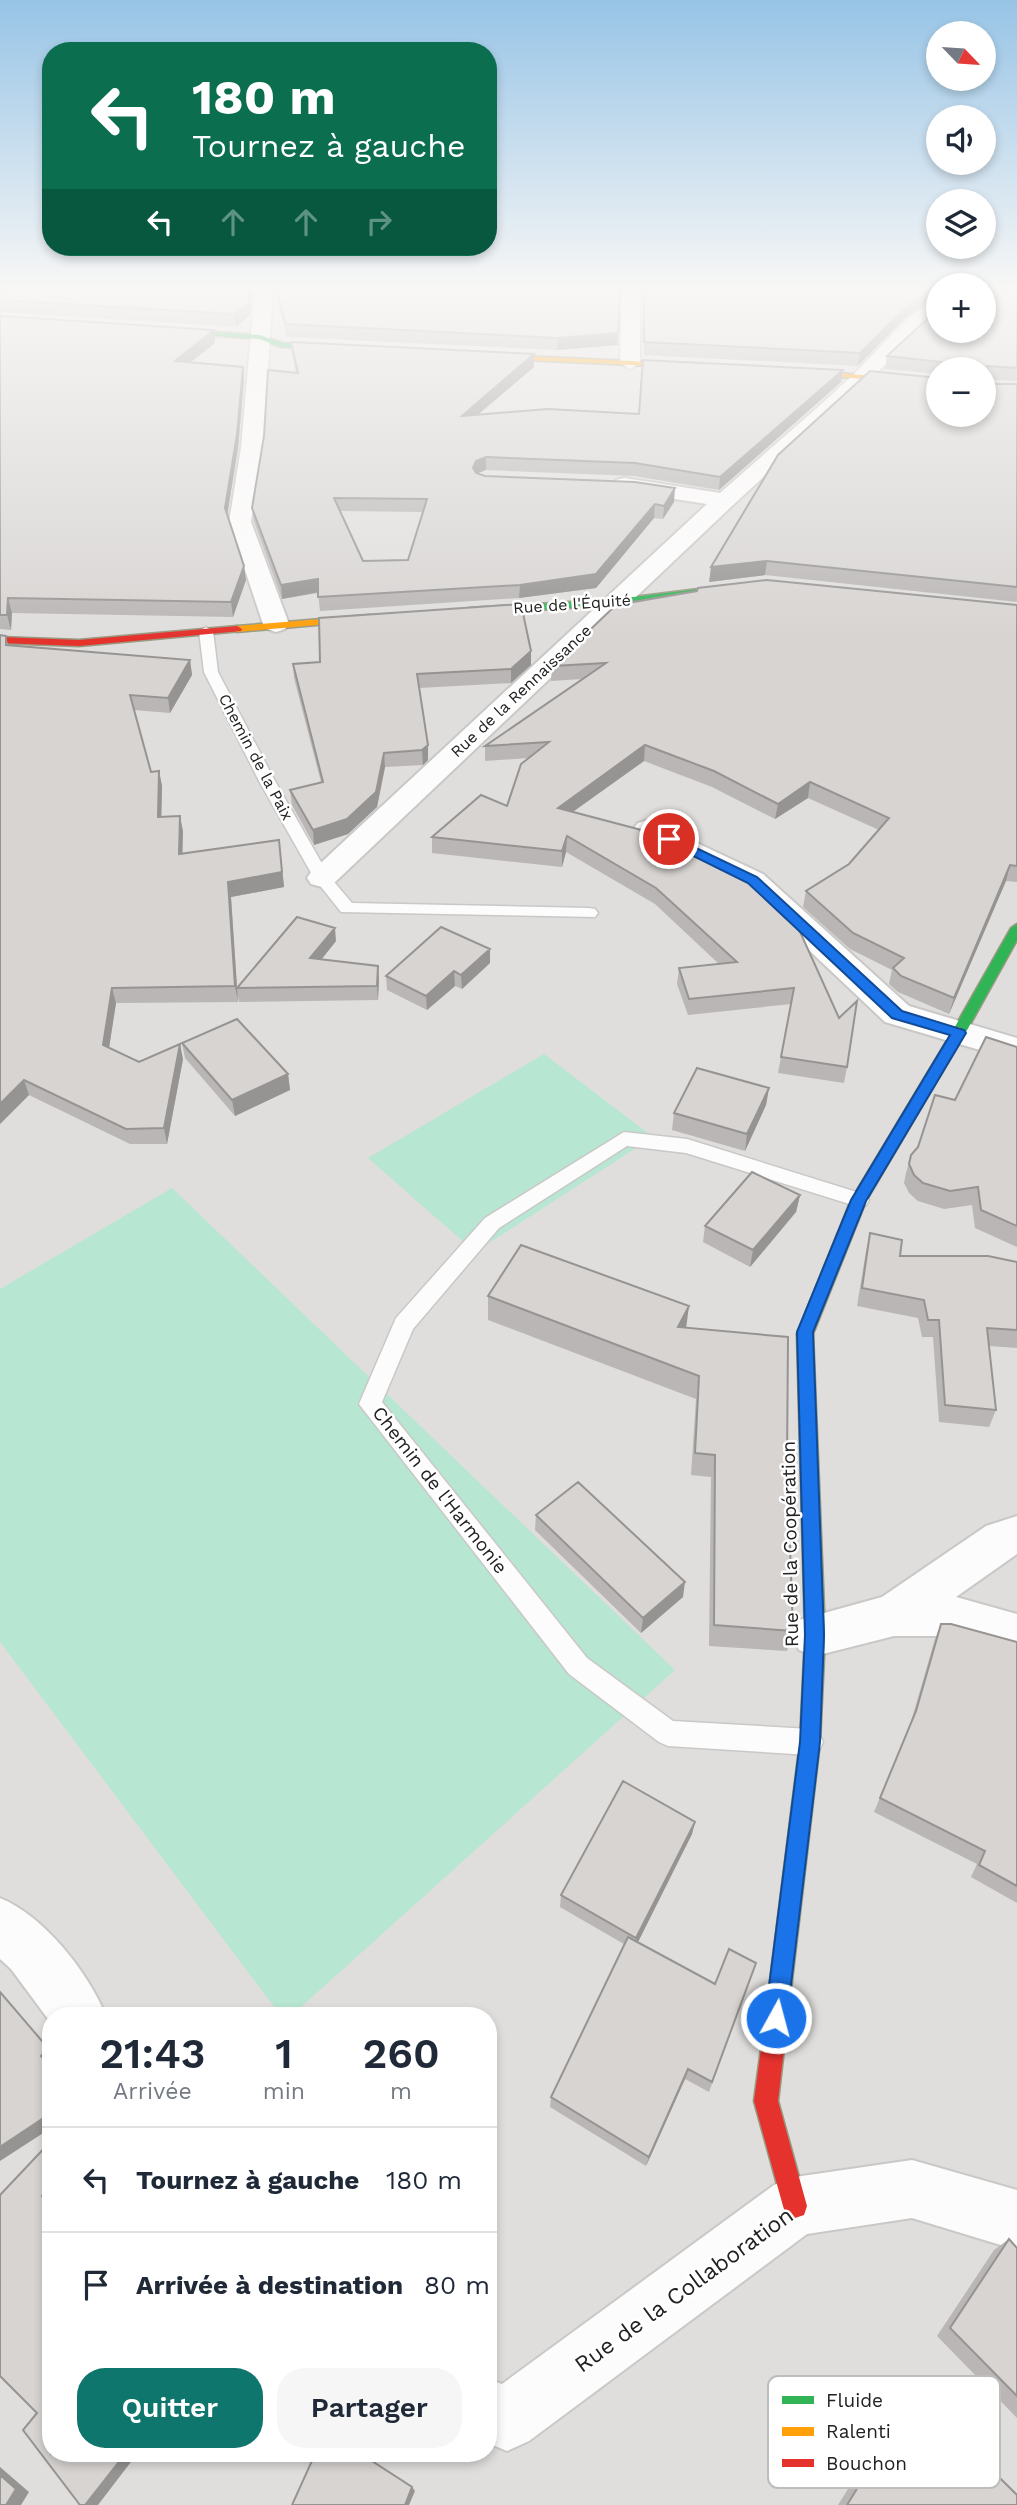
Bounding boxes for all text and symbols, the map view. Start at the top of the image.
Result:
north arrow [926,21,996,91]
map controls [926,21,996,427]
text: 180 m [192,68,336,126]
icon: left [77,70,168,161]
button: sound [926,105,996,175]
text: Tournez à gauche [192,127,465,165]
button: layers [926,189,996,259]
icon: left [141,203,179,241]
icon: ahead [214,203,252,241]
icon: ahead [287,203,325,241]
icon: right [360,203,398,241]
button: + [926,273,996,343]
button: − [926,357,996,427]
street label: Rue de l'Équité [512,590,632,618]
street label: Rue de la Rennaissance [447,621,595,761]
street label: Chemin de la Paix [215,691,297,823]
pin [639,809,699,869]
icon: arrive [650,820,688,858]
street label: Chemin de l'Harmonie [368,1402,512,1578]
street label: Rue de la Coopération [777,1441,803,1647]
position arrow [739,1981,813,2055]
text: 21:43 [99,2029,206,2078]
text: 1 [275,2029,293,2078]
text: 260 [362,2029,440,2078]
text: Arrivée [113,2078,192,2105]
text: min [263,2078,305,2105]
text: m [390,2078,412,2105]
icon: left [77,2161,115,2199]
text: Tournez à gauche [136,2165,359,2195]
text: 180 m [386,2165,462,2195]
street label: Rue de la Collaboration [569,2202,799,2378]
icon: arrive [77,2266,115,2304]
text: Arrivée à destination [136,2270,403,2300]
text: 80 m [424,2270,490,2300]
button: Quitter [77,2368,263,2448]
button: Partager [277,2368,462,2448]
legend [768,2376,1000,2488]
text: Fluide [826,2389,883,2412]
text: Ralenti [826,2420,891,2443]
text: Bouchon [826,2452,907,2475]

